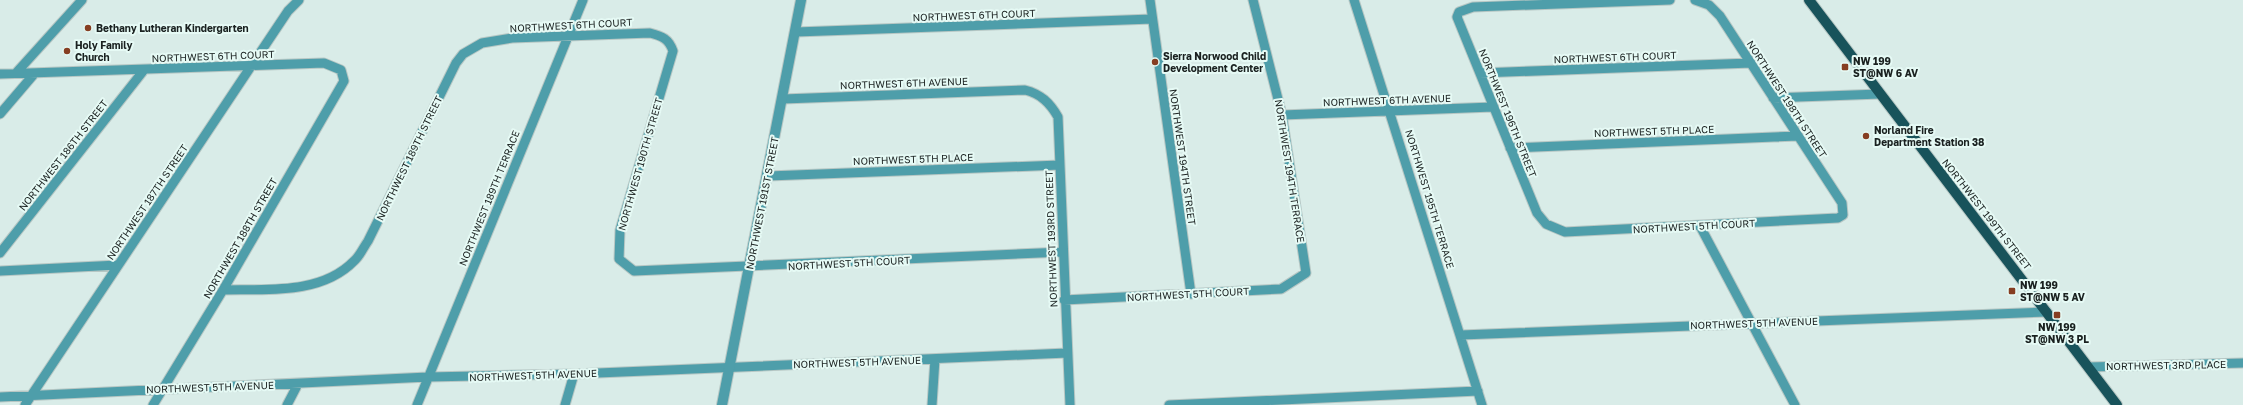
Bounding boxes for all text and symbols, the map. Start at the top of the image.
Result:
street label: NORTHWEST 6TH COURT [912,7,1036,23]
street label: NORTHWEST 6TH COURT [509,16,633,34]
place label: Bethany Lutheran Kindergarten [96,22,249,34]
marker: Bethany Lutheran Kindergarten [83,23,93,33]
street label: NORTHWEST 198TH STREET [1745,38,1829,160]
place label: Holy Family Church [75,39,132,63]
marker: Holy Family Church [62,46,72,56]
street label: NORTHWEST 196TH STREET [1477,47,1539,179]
street label: NORTHWEST 6TH COURT [151,48,275,64]
street label: NORTHWEST 6TH COURT [1553,49,1677,65]
place label: Sierra Norwood Child Development Center [1163,50,1266,74]
place label: NW 199 ST@NW 6 AV [1853,55,1918,79]
marker: Sierra Norwood Child Development Center [1150,57,1160,67]
marker: NW 199 ST@NW 6 AV [1840,62,1850,72]
street label: NORTHWEST 6TH AVENUE [840,75,968,91]
street label: NORTHWEST 194TH STREET [1168,88,1198,226]
street label: NORTHWEST 6TH AVENUE [1323,92,1451,108]
street label: NORTHWEST 189TH STREET [374,94,444,222]
street label: NORTHWEST 190TH STREET [615,96,665,232]
street label: NORTHWEST 186TH STREET [16,97,110,213]
street label: NORTHWEST 194TH TERRACE [1273,99,1307,243]
street label: NORTHWEST 5TH PLACE [1594,123,1714,139]
place label: Norland Fire Department Station 38 [1874,124,1985,148]
street label: NORTHWEST 195TH TERRACE [1403,128,1457,270]
street label: NORTHWEST 189TH TERRACE [456,129,522,267]
marker: Norland Fire Department Station 38 [1861,131,1871,141]
street label: NORTHWEST 191ST STREET [743,136,781,270]
street label: NORTHWEST 187TH STREET [104,142,190,262]
street label: NORTHWEST 5TH PLACE [853,151,973,167]
street label: NORTHWEST 199TH STREET [1940,156,2034,272]
street label: NORTHWEST 193RD STREET [1043,170,1059,308]
street label: NORTHWEST 188TH STREET [200,176,280,300]
street label: NORTHWEST 5TH COURT [1632,217,1756,235]
street label: NORTHWEST 5TH COURT [787,254,911,272]
place label: NW 199 ST@NW 5 AV [2020,279,2085,303]
street label: NORTHWEST 5TH COURT [1126,285,1250,303]
marker: NW 199 ST@NW 5 AV [2007,286,2017,296]
marker: NW 199 ST@NW 3 PL [2052,310,2062,320]
street label: NORTHWEST 5TH AVENUE [1690,315,1818,331]
place label: NW 199 ST@NW 3 PL [2025,321,2089,345]
street label: NORTHWEST 5TH AVENUE [793,354,921,370]
street label: NORTHWEST 3RD PLACE [2106,358,2226,372]
street label: NORTHWEST 5TH AVENUE [469,367,597,383]
street label: NORTHWEST 5TH AVENUE [146,379,274,395]

